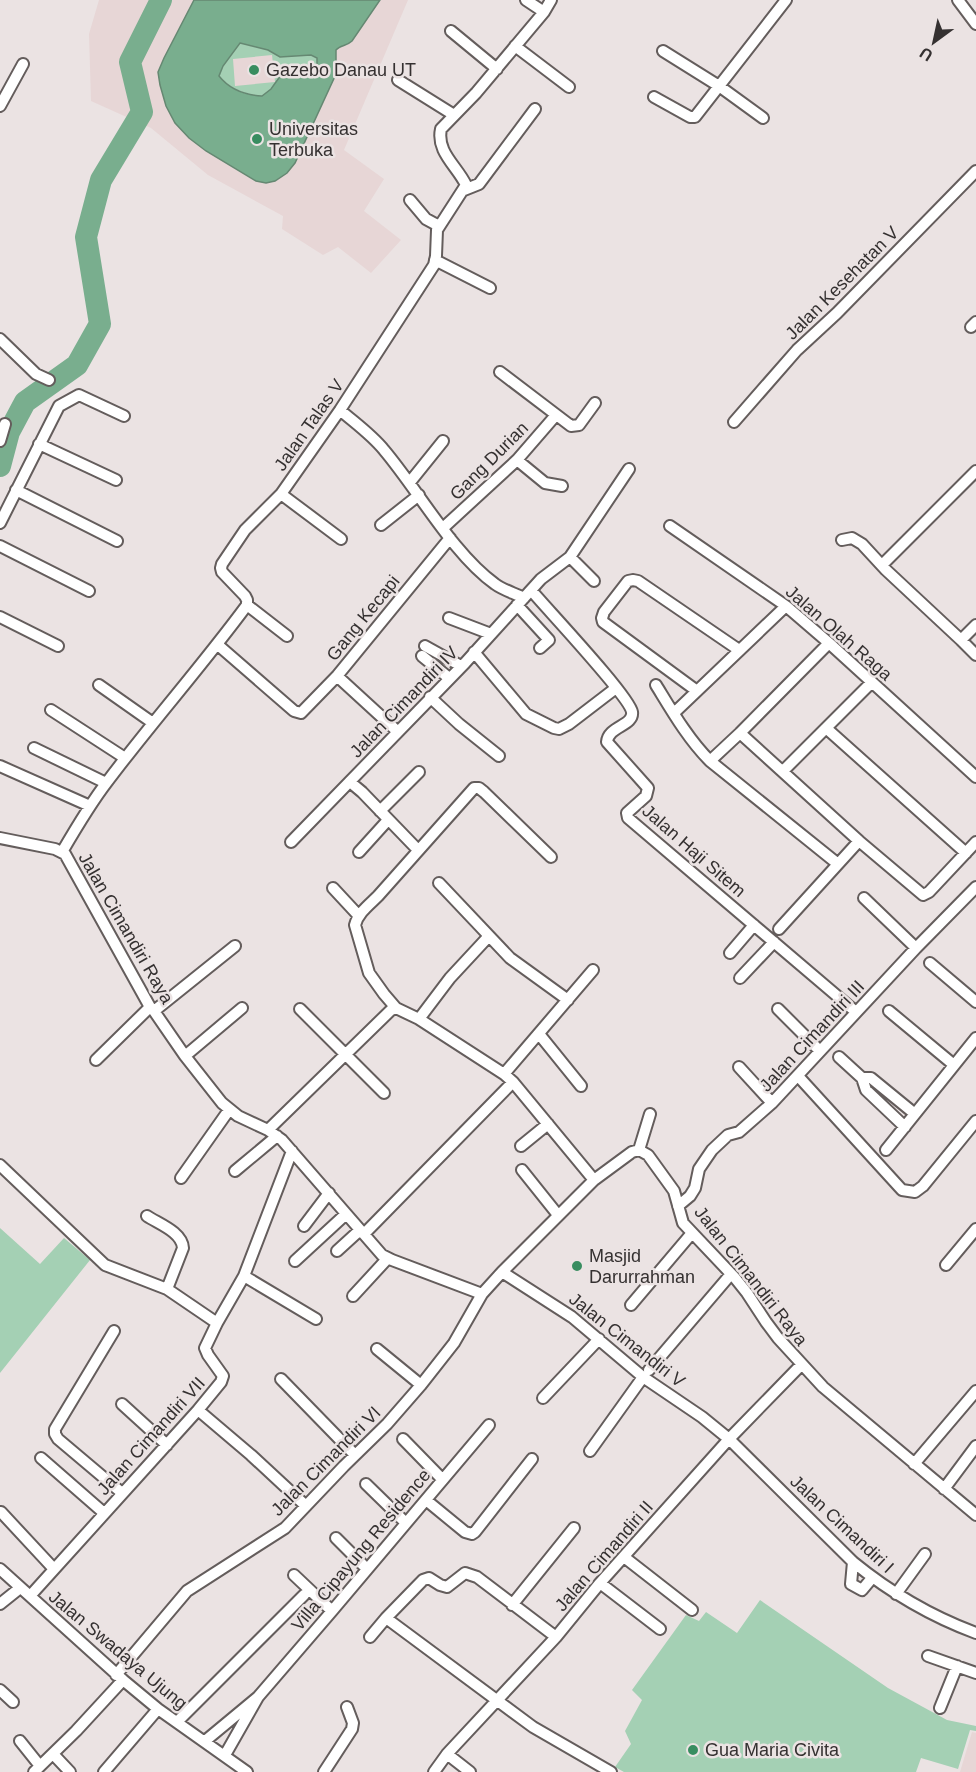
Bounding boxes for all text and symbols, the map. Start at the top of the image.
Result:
north arrow [904,12,964,72]
text: U [917,44,936,64]
place label: Gazebo Danau UT [266,60,416,80]
marker: Gazebo Danau UT [247,63,261,77]
place label: Universitas Terbuka [269,119,358,160]
marker: Universitas Terbuka [250,132,264,146]
street label: Jalan Kesehatan V [781,222,903,344]
street label: Jalan Talas V [270,376,348,474]
street label: Gang Durian [446,418,532,504]
street label: Gang Kecapi [322,571,404,665]
street label: Jalan Olah Raga [782,581,897,685]
street label: Jalan Cimandiri IV [346,643,462,761]
street label: Jalan Haji Sitem [638,801,750,901]
street label: Jalan Cimandiri Raya [75,849,178,1008]
street label: Jalan Cimandiri III [756,976,868,1096]
street label: Jalan Cimandiri Raya [690,1202,812,1350]
place label: Masjid Darurrahman [589,1246,695,1287]
marker: Masjid Darurrahman [570,1259,584,1273]
street label: Jalan Cimandiri V [565,1289,689,1391]
street label: Jalan Cimandiri VII [93,1373,209,1499]
street label: Jalan Cimandiri VI [267,1402,385,1520]
street label: Villa Cipayung Residence [288,1465,434,1635]
street label: Jalan Cimandiri I [786,1471,898,1577]
street label: Jalan Cimandiri II [551,1497,657,1615]
street label: Jalan Swadaya Ujung [45,1586,191,1714]
place label: Gua Maria Civita [705,1740,840,1760]
marker: Gua Maria Civita [686,1743,700,1757]

